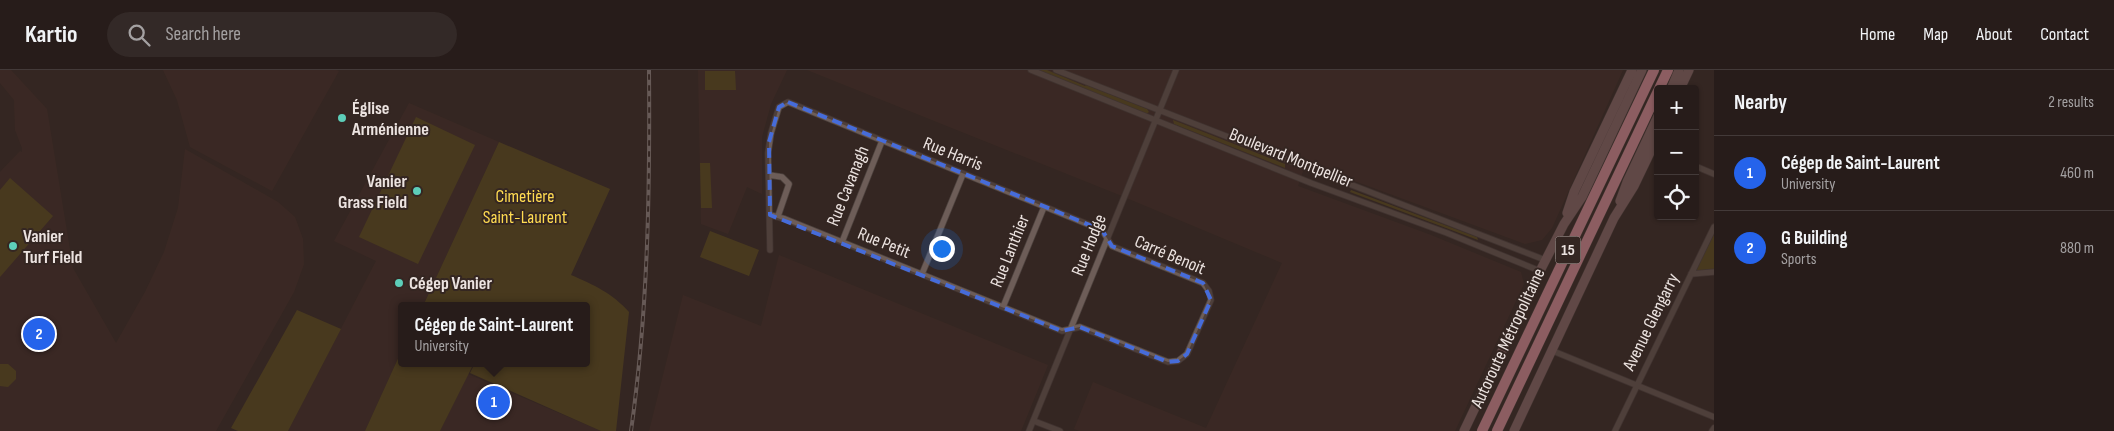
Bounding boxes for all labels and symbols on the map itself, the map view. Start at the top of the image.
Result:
place label: Église Arménienne [351,98,429,140]
marker: Église Arménienne [336,112,348,124]
street label: Boulevard Montpellier [1226,124,1356,192]
street label: Rue Harris [920,133,986,175]
street label: Rue Cavanagh [822,143,874,229]
place label: Vanier Grass Field [338,171,407,213]
marker: Vanier Grass Field [411,185,423,197]
park label: Cimetière Saint-Laurent [483,186,568,228]
street label: Rue Hodge [1067,211,1111,279]
street label: Rue Lanthier [986,212,1034,290]
street label: Rue Petit [855,223,914,263]
place label: Vanier Turf Field [23,226,83,268]
street label: Carré Benoit [1131,231,1209,279]
your location [929,236,955,262]
road number: 15 [1556,236,1580,264]
marker: Vanier Turf Field [7,240,19,252]
street label: Autoroute Métropolitaine [1466,265,1550,412]
street label: Avenue Glengarry [1618,270,1684,375]
place label: Cégep Vanier [409,273,492,294]
marker: Cégep Vanier [393,277,405,289]
pin: 2 [23,315,55,353]
pin: 1 [478,383,510,421]

